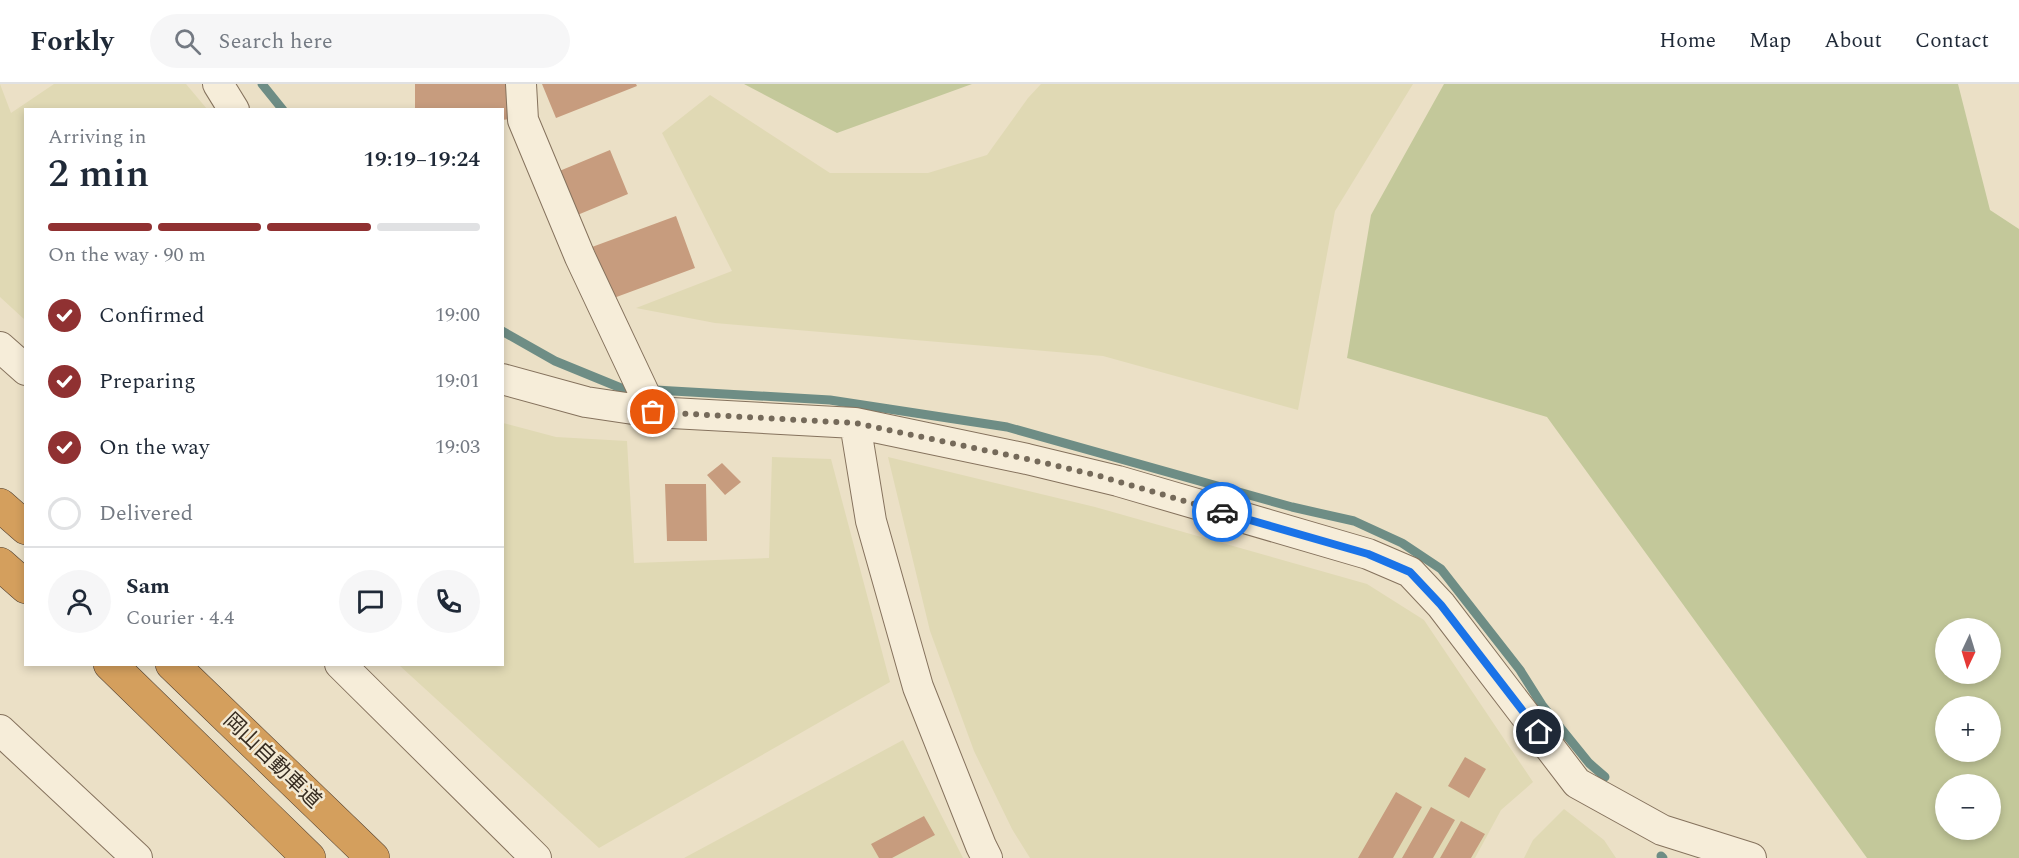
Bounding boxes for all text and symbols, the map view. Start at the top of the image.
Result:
search box [150,14,570,68]
text: Forkly [30,20,114,63]
icon: search [171,25,204,58]
text: Search here [219,25,333,58]
text: Home [1659,25,1716,57]
text: Map [1749,25,1791,57]
text: About [1824,25,1882,57]
text: Contact [1915,25,1989,57]
text: Arriving in [48,122,146,152]
text: 19:19–19:24 [363,143,480,176]
text: 2 min [48,145,149,204]
text: On the way · 90 m [48,240,206,270]
icon: check [48,299,81,332]
text: Confirmed [99,299,205,332]
text: 19:00 [435,300,480,330]
icon: check [48,365,81,398]
text: Preparing [99,365,196,398]
text: 19:01 [435,366,480,396]
pin [627,386,678,437]
icon: bag [636,395,669,428]
icon: check [48,431,81,464]
text: On the way [99,431,210,464]
text: 19:03 [435,432,480,462]
courier [1192,482,1252,542]
icon: car [1206,496,1239,529]
text: Delivered [99,497,193,530]
button: person [48,570,111,633]
text: Sam [126,570,170,603]
button: chat [339,570,402,633]
button: phone [417,570,480,633]
text: Courier · 4.4 [126,603,234,633]
north arrow [1935,618,2001,684]
map controls [1935,618,2001,840]
button: + [1935,696,2001,762]
street label: 岡山自動車道 [216,706,328,816]
pin [1513,706,1564,757]
icon: home [1522,715,1555,748]
button: − [1935,774,2001,840]

